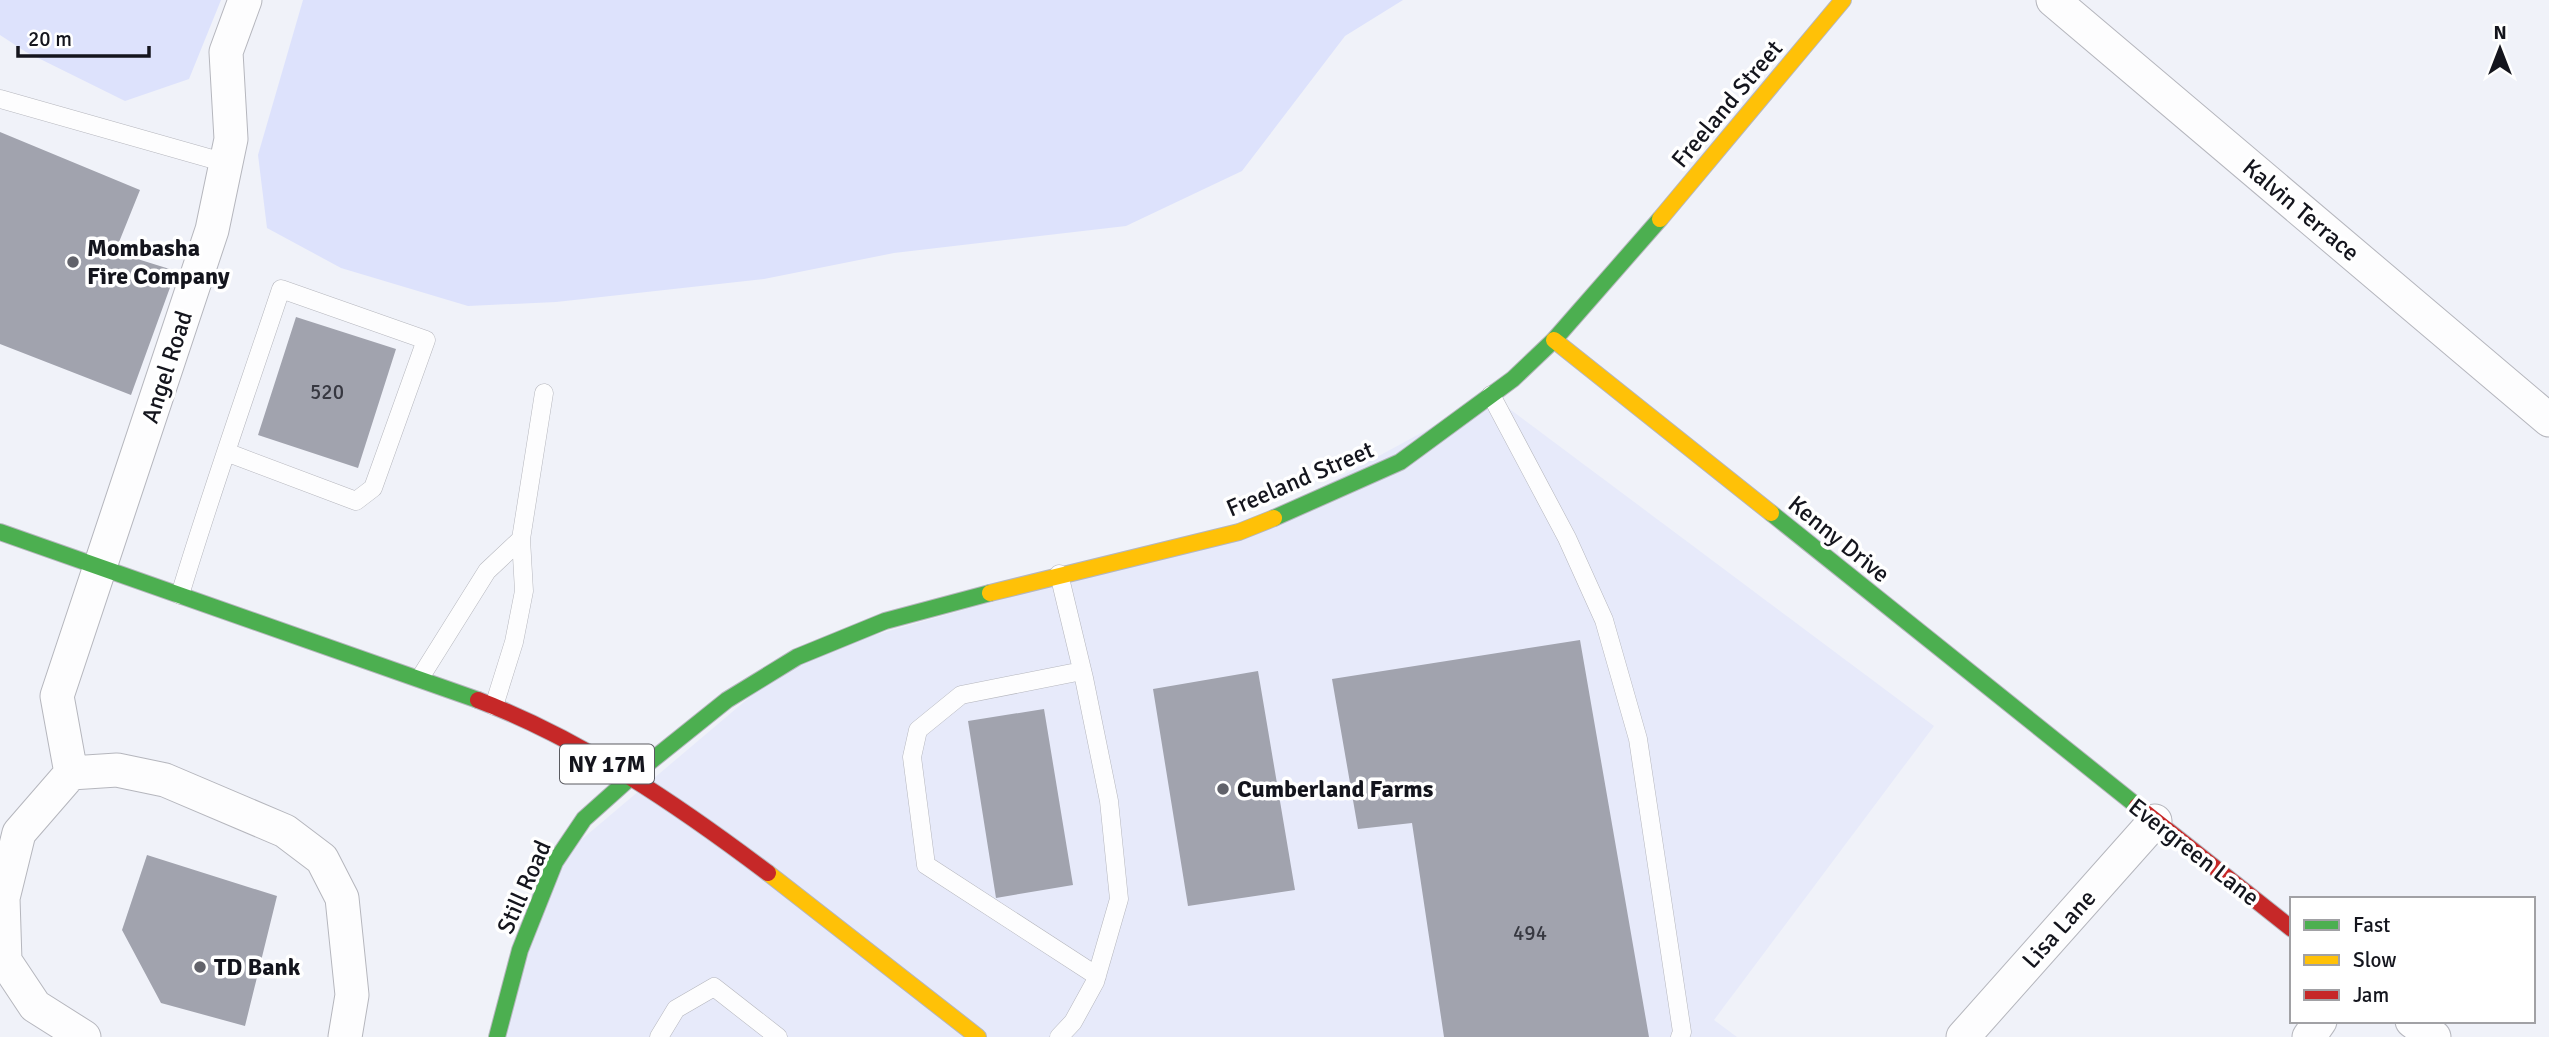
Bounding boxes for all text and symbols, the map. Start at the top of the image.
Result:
scale bar [18,14,149,58]
north arrow [2465,14,2535,84]
text: N [2493,21,2507,45]
text: 20 m [28,26,72,52]
street label: Freeland Street [1665,34,1789,174]
street label: Kalvin Terrace [2236,152,2366,268]
place label: Mombasha Fire Company [87,233,230,291]
marker: Mombasha Fire Company [65,254,81,270]
street label: Angel Road [135,307,199,427]
house number: 520 [310,379,344,405]
street label: Freeland Street [1222,434,1378,524]
street label: Kenny Drive [1782,489,1896,589]
road number: NY 17M [560,744,654,784]
place label: Cumberland Farms [1237,774,1434,804]
marker: Cumberland Farms [1215,781,1231,797]
street label: Evergreen Lane [2123,792,2265,912]
street label: Still Road [490,836,558,938]
street label: Lisa Lane [2016,883,2102,975]
legend [2290,897,2535,1023]
text: Fast [2353,912,2390,938]
house number: 494 [1513,920,1547,946]
text: Slow [2353,947,2397,973]
place label: TD Bank [214,952,301,982]
marker: TD Bank [192,959,208,975]
text: Jam [2353,982,2389,1008]

